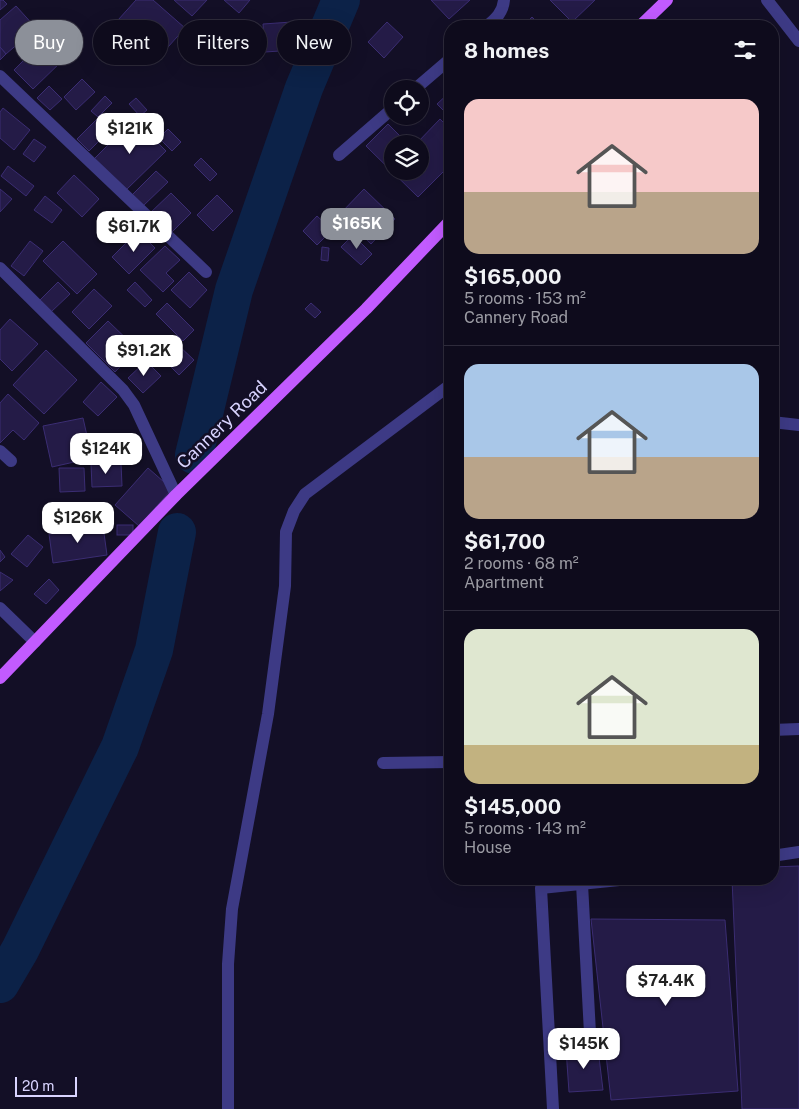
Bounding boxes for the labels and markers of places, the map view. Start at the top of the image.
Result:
pin: $121K [95,112,165,155]
pin: $165K [322,208,392,250]
pin: $61.7K [93,210,175,253]
pin: $91.2K [103,334,185,377]
pin: $124K [71,432,141,475]
pin: $126K [43,502,113,544]
pin: $74.4K [625,964,707,1007]
pin: $145K [549,1028,619,1070]

